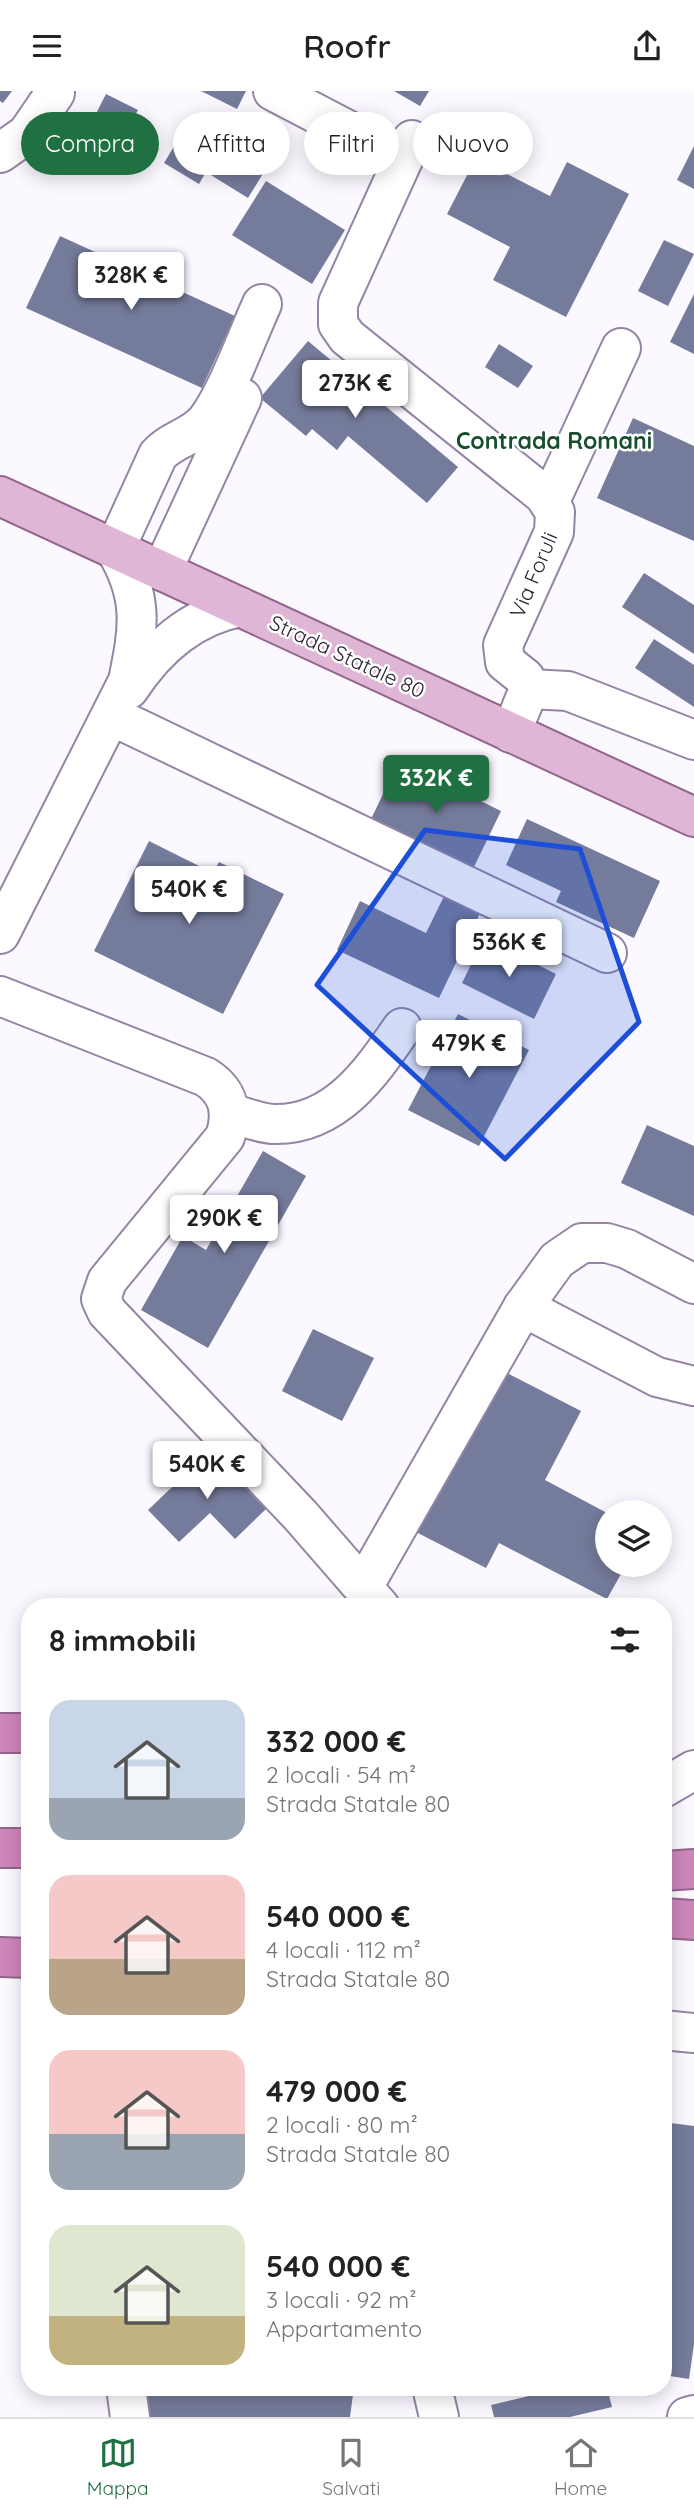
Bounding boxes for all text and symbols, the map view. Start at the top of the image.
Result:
text: Roofr [303,26,391,66]
icon: menu [28,27,66,65]
icon: share [628,27,666,65]
chip: Compra [21,112,159,175]
chip: Affitta [173,112,290,175]
chip: Filtri [304,112,399,175]
chip: Nuovo [413,112,533,175]
pin: 328K € [74,253,188,312]
text: 328K € [94,260,168,289]
pin: 273K € [298,361,412,420]
text: 273K € [318,368,392,397]
district label: Contrada Romani [456,426,652,455]
street label: Via Foruli [503,528,563,621]
street label: Strada Statale 80 [266,609,429,703]
pin: 332K € [379,755,493,815]
text: 332K € [399,763,473,792]
pin: 540K € [132,867,246,926]
text: 540K € [151,874,227,903]
pin: 536K € [452,919,566,979]
text: 536K € [472,927,546,956]
pin: 479K € [412,1021,526,1080]
text: 479K € [432,1028,506,1057]
pin: 290K € [167,1195,281,1255]
text: 290K € [186,1203,262,1232]
pin: 540K € [150,1441,264,1501]
text: 540K € [169,1449,245,1478]
map controls [595,1500,672,1577]
button: layers [595,1500,672,1577]
text: 8 immobili [49,1621,196,1659]
icon: filters [606,1621,644,1659]
text: 332 000 € [266,1722,406,1760]
icon: home [105,1728,189,1812]
text: 2 locali · 54 m² [266,1760,416,1789]
text: Strada Statale 80 [266,1789,450,1818]
text: 540 000 € [266,1897,410,1935]
icon: home [105,1903,189,1987]
text: 4 locali · 112 m² [266,1935,421,1964]
text: Strada Statale 80 [266,1964,450,1993]
text: 479 000 € [266,2072,407,2110]
icon: home [105,2078,189,2162]
text: 2 locali · 80 m² [266,2110,418,2139]
text: Strada Statale 80 [266,2139,450,2168]
text: 540 000 € [266,2247,410,2285]
icon: home [105,2253,189,2337]
text: 3 locali · 92 m² [266,2285,417,2314]
text: Appartamento [266,2314,422,2343]
tab: Mappa [87,2434,149,2500]
tab: Salvati [322,2434,380,2500]
tab: Home [554,2434,607,2500]

